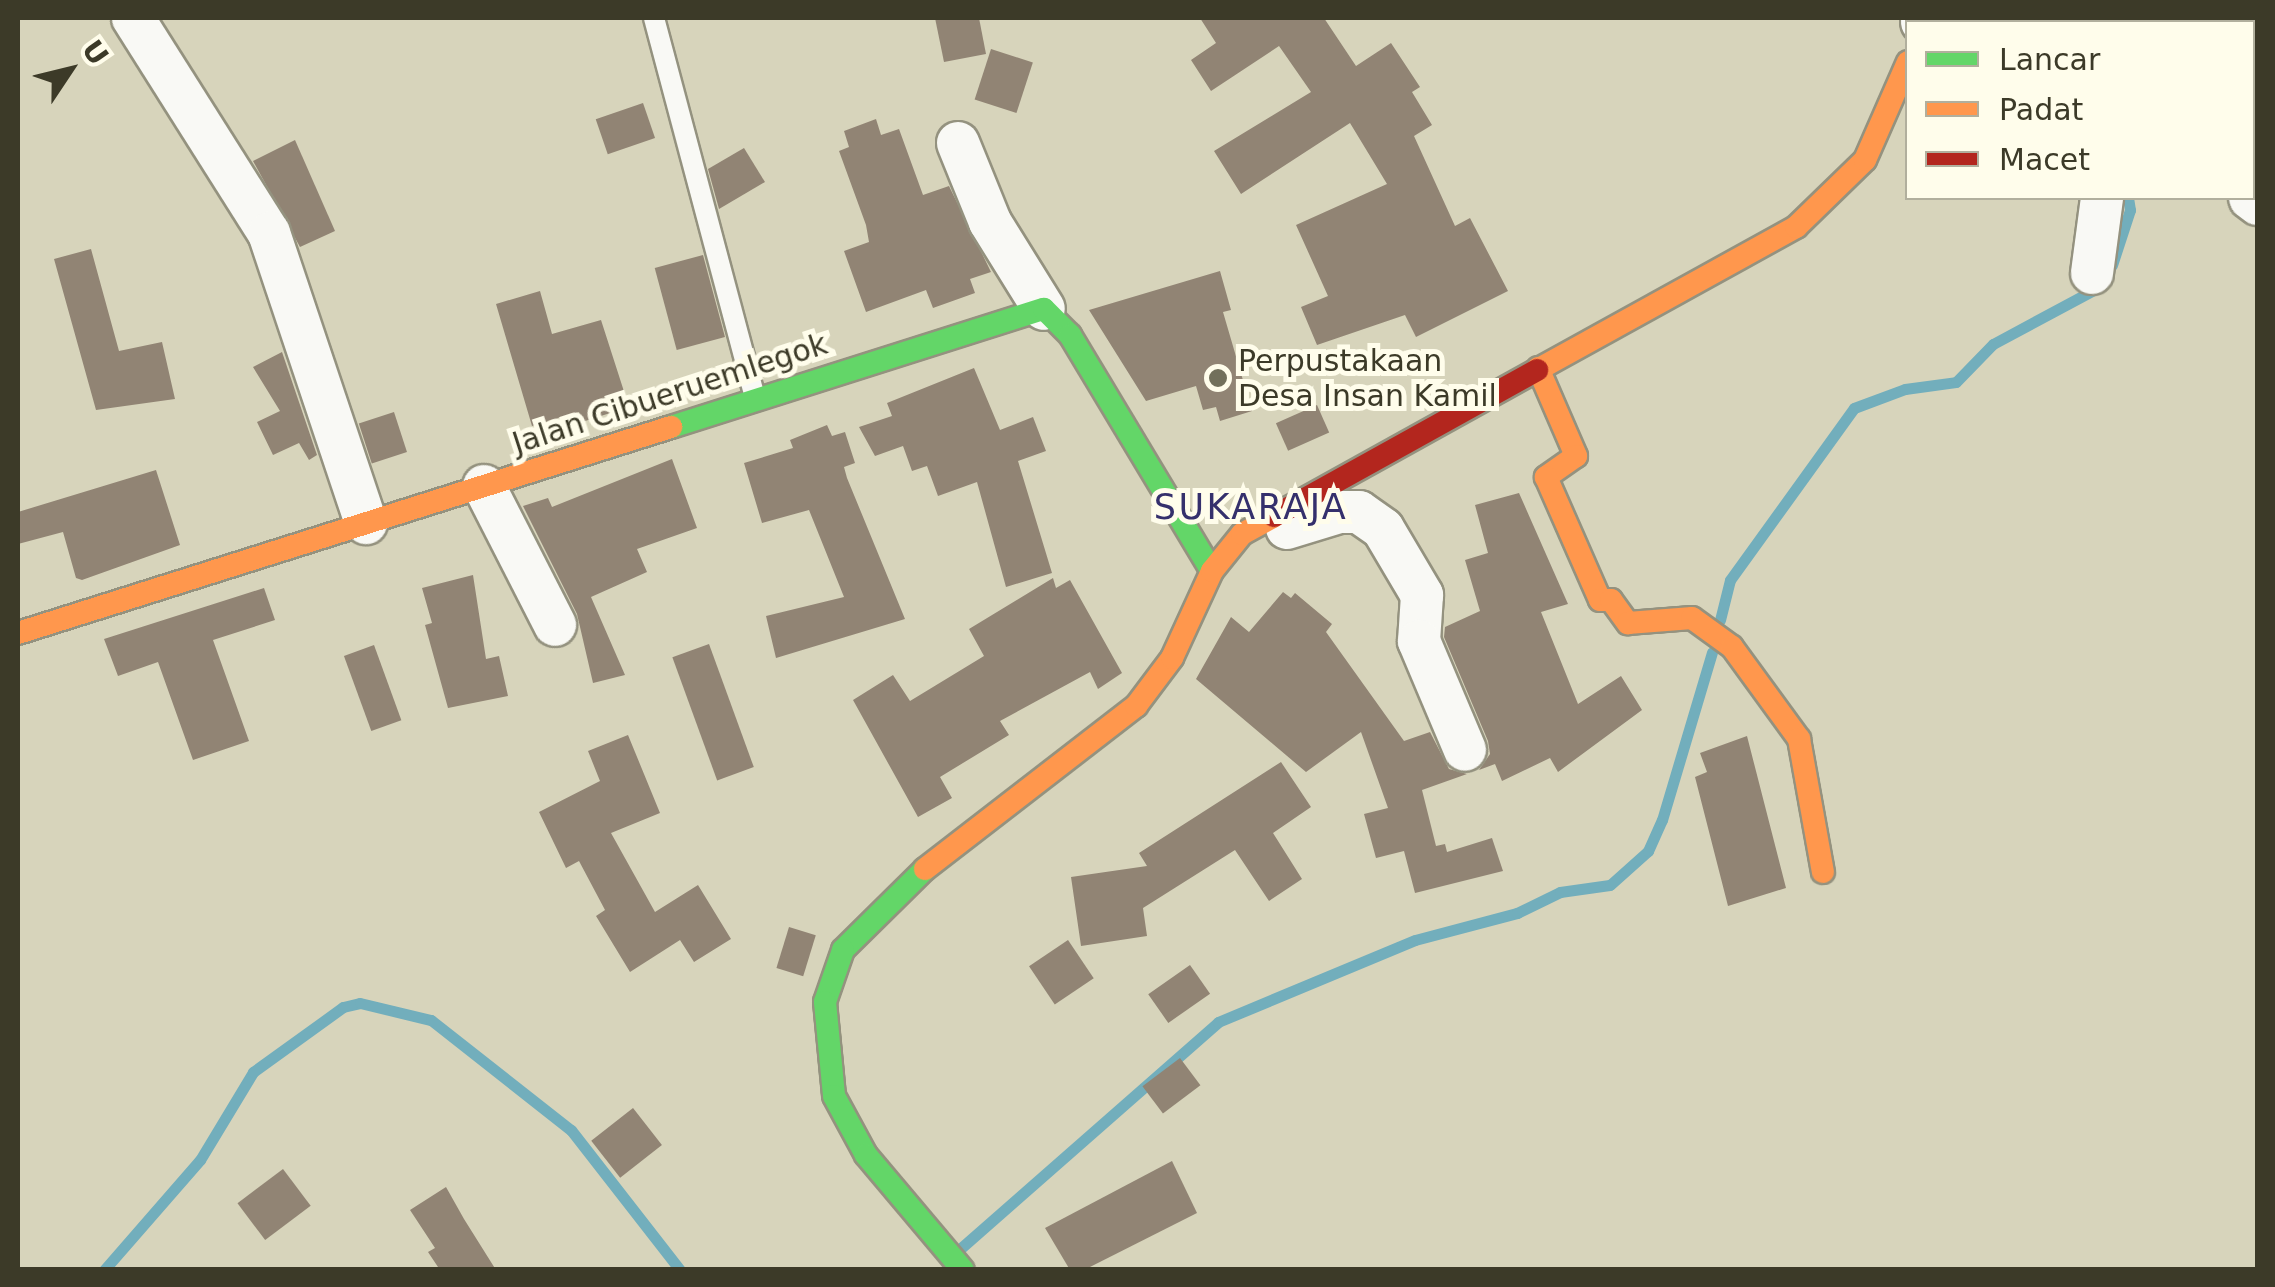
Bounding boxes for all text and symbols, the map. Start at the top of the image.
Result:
north arrow [20,20,120,120]
legend [1905,20,2255,200]
text: U [75,34,115,71]
text: Lancar [1999,42,2100,77]
text: Padat [1999,92,2083,127]
text: Macet [1999,142,2090,177]
street label: Jalan Cibueruemlegok [508,326,832,462]
place label: Perpustakaan Desa Insan Kamil [1238,343,1497,414]
marker: Perpustakaan Desa Insan Kamil [1207,367,1229,389]
district label: SUKARAJA [1154,486,1348,528]

